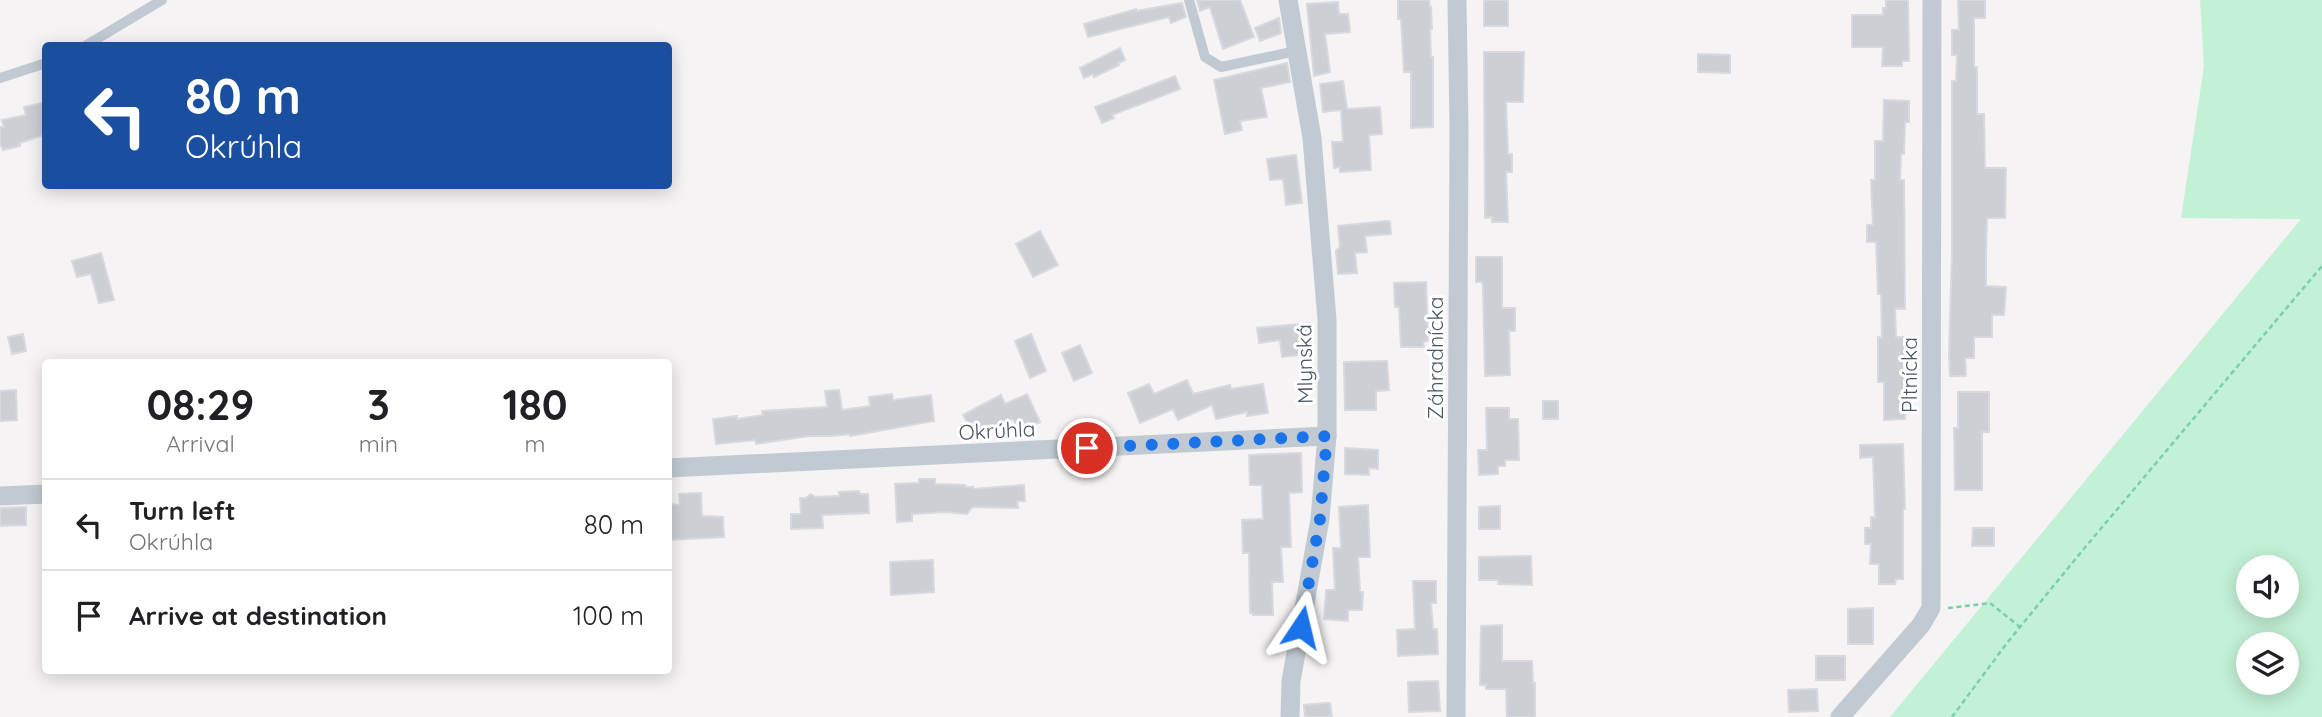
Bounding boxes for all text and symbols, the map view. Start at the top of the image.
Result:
text: 80 m [185,65,301,126]
icon: left [70,70,161,161]
text: Okrúhla [185,126,302,166]
street label: Záhradnícka [1422,297,1448,419]
street label: Mlynská [1290,324,1318,404]
street label: Pltnícka [1896,337,1922,413]
text: 08:29 [146,378,254,431]
text: 3 [367,378,390,431]
text: 180 [502,378,568,431]
street label: Okrúhla [958,415,1036,445]
pin [1057,418,1117,478]
text: Arrival [166,429,235,458]
text: min [359,429,398,458]
text: m [524,429,545,458]
icon: arrive [1068,429,1106,467]
text: Turn left [129,494,236,527]
icon: left [70,506,108,544]
text: 80 m [584,508,644,541]
text: Okrúhla [129,527,213,556]
map controls [2236,555,2299,695]
button: sound [2236,555,2299,618]
position arrow [1264,590,1338,664]
icon: arrive [70,597,108,635]
text: Arrive at destination [129,599,387,632]
text: 100 m [573,599,644,632]
button: layers [2236,632,2299,695]

